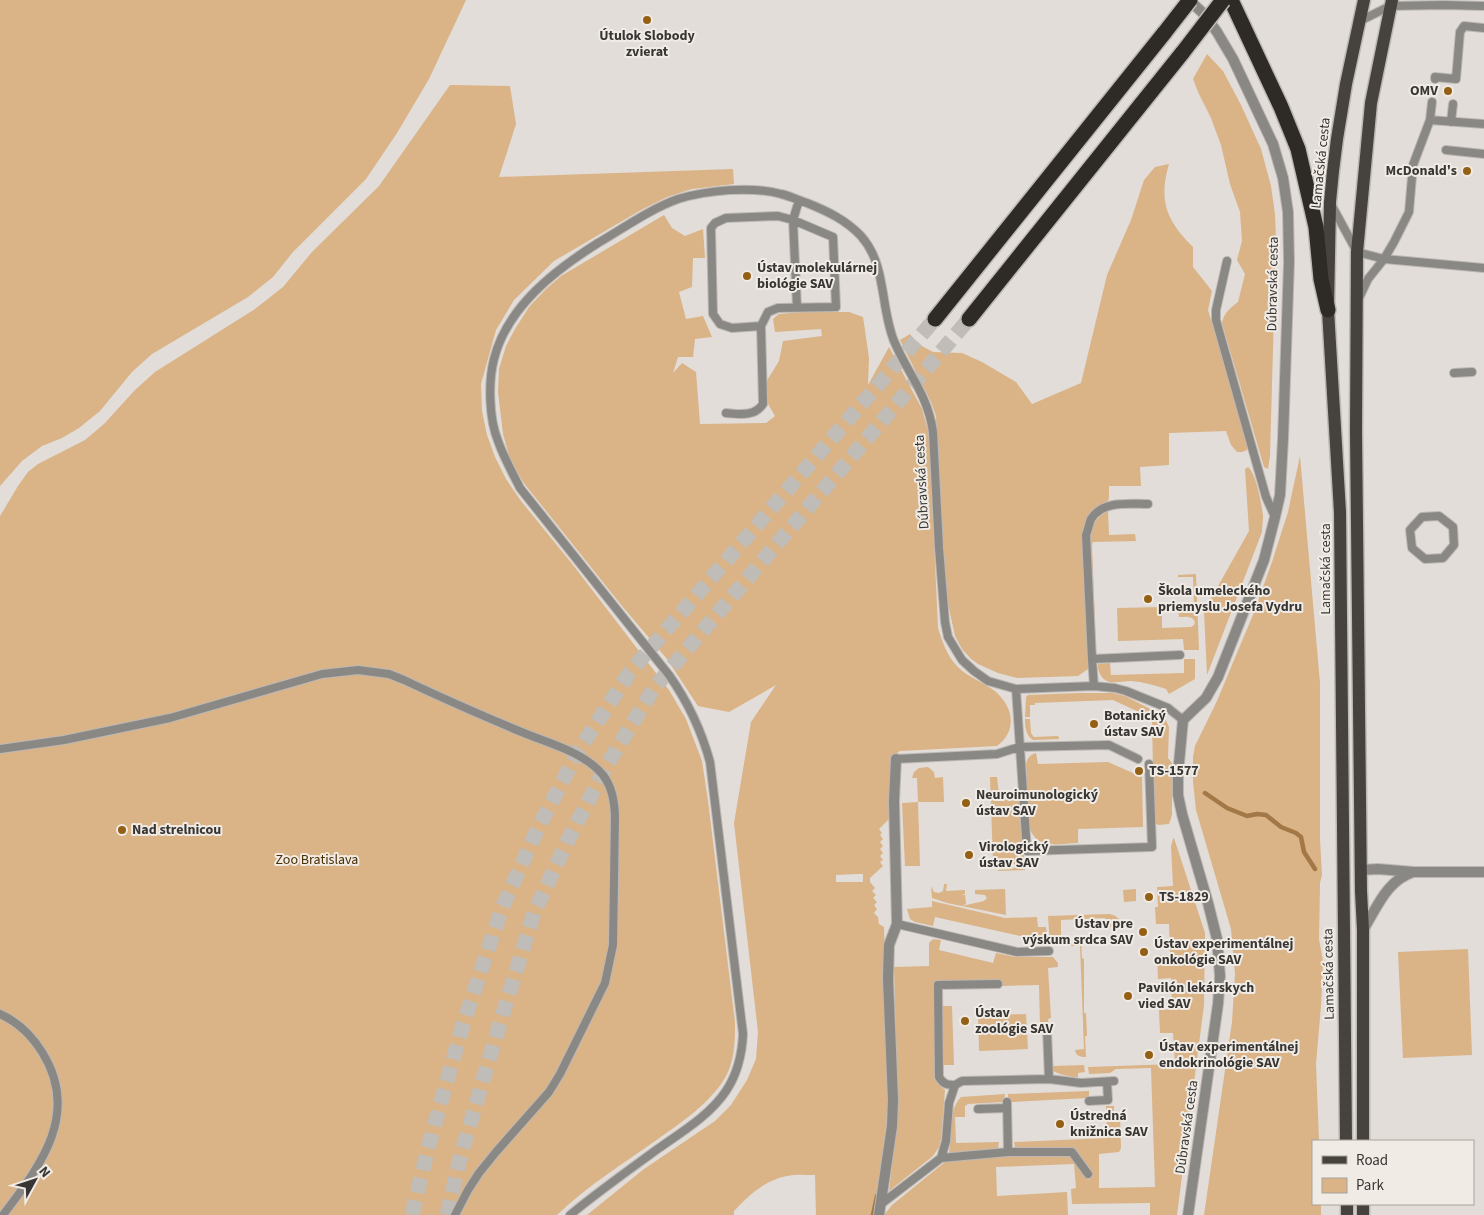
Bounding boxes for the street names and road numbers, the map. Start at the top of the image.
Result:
street label: Lamačská cesta [1306,116,1336,210]
street label: Dúbravská cesta [1262,236,1284,332]
street label: Dúbravská cesta [910,434,934,530]
street label: Lamačská cesta [1316,523,1336,615]
street label: Lamačská cesta [1318,928,1340,1020]
street label: Dúbravská cesta [1171,1079,1203,1175]

